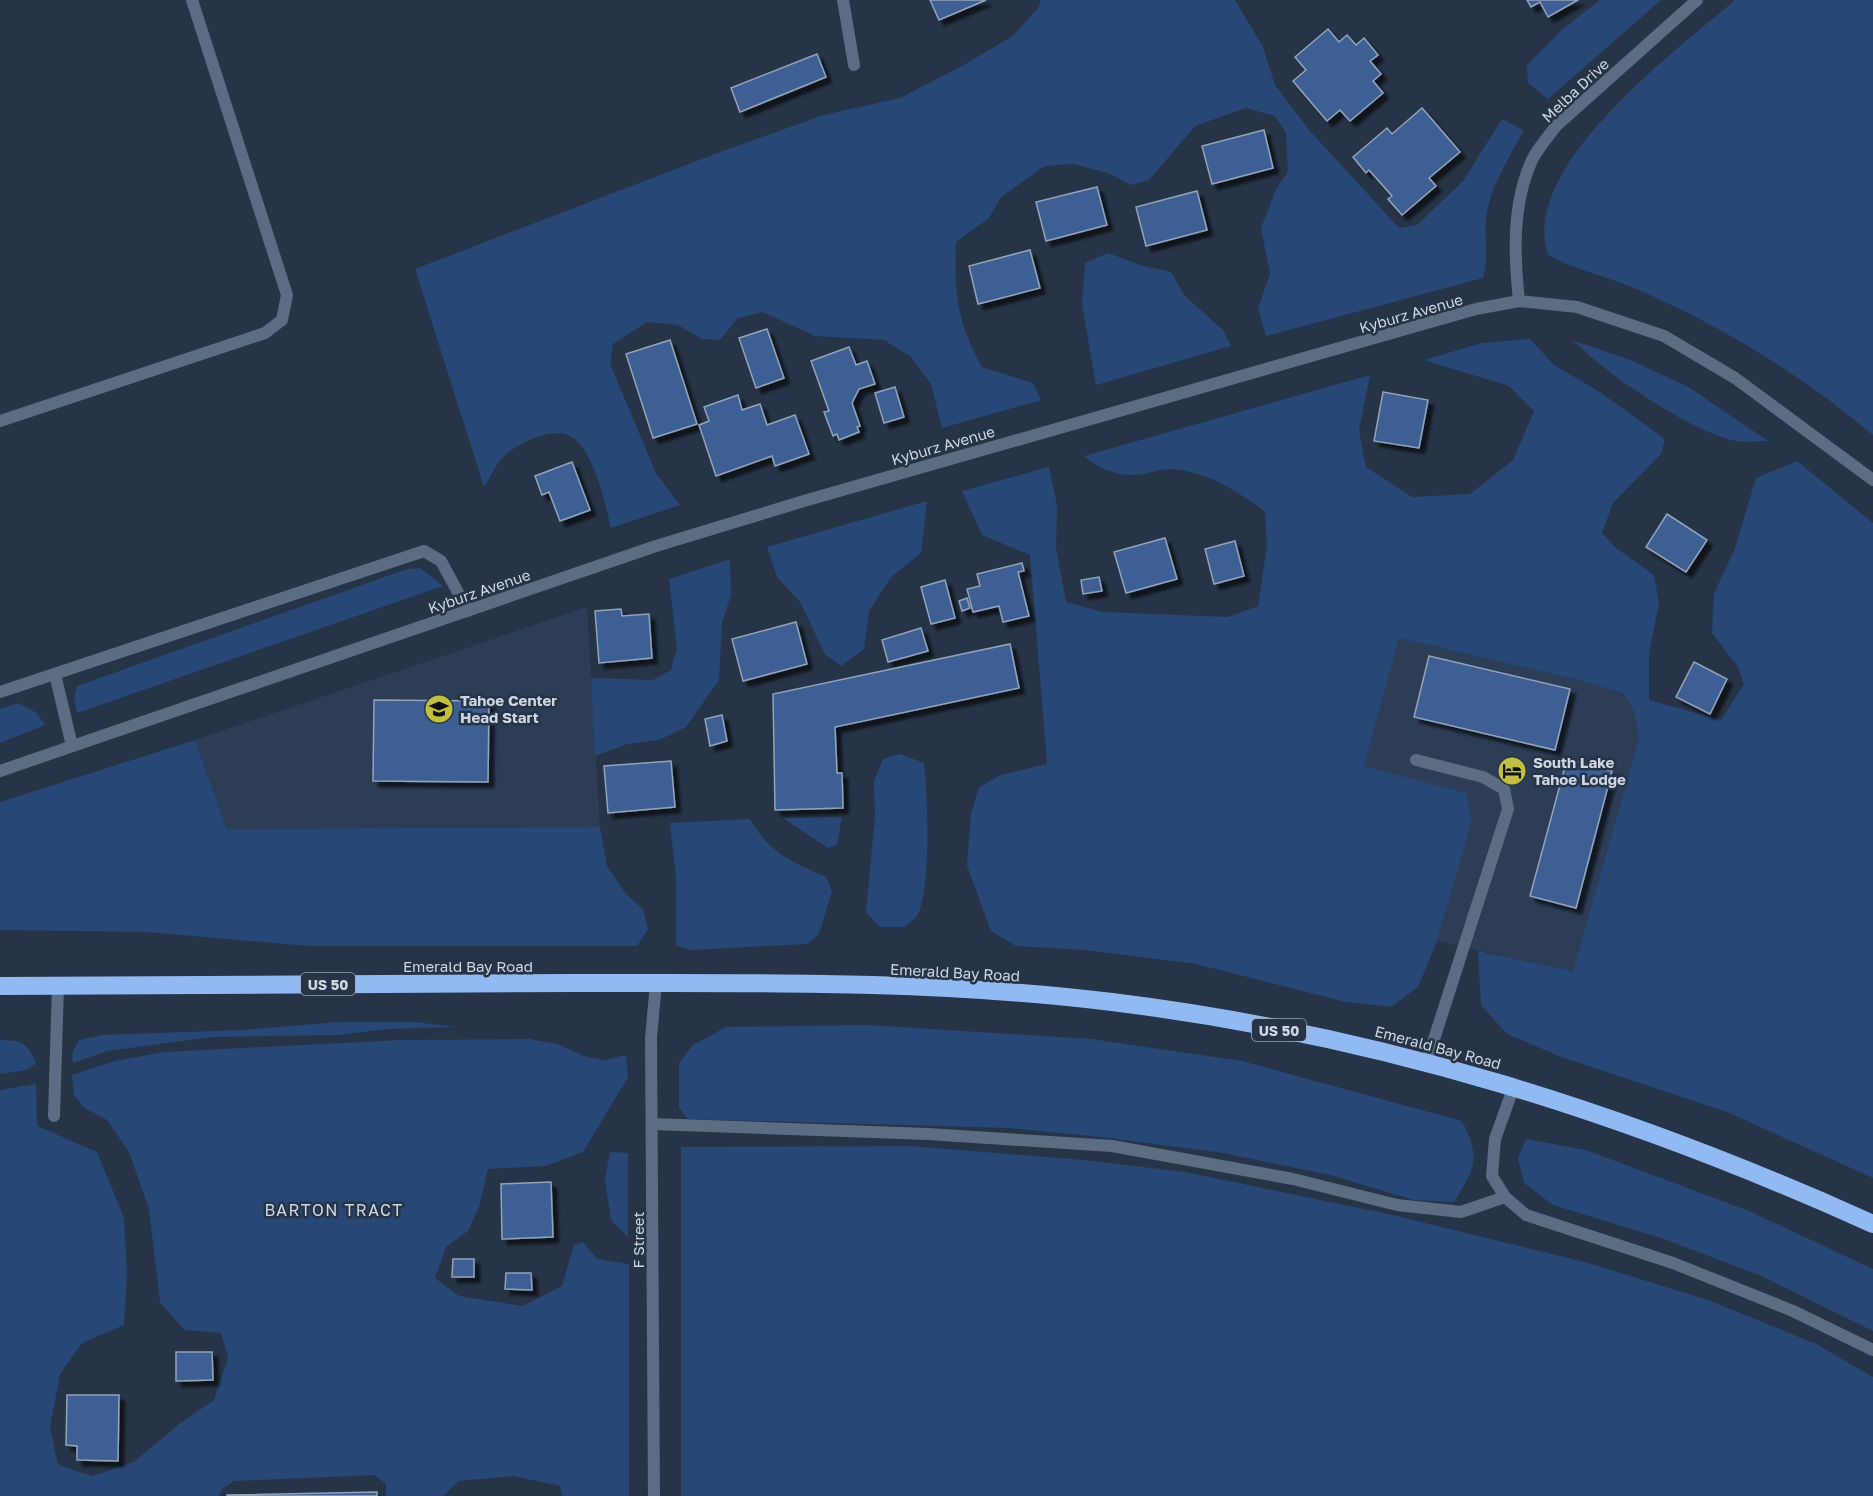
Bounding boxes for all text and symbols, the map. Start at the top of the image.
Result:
street label: Melba Drive [1538,54,1612,126]
street label: Kyburz Avenue [1357,290,1465,336]
street label: Kyburz Avenue [889,422,997,468]
street label: Kyburz Avenue [426,565,533,617]
place label: Tahoe Center Head Start [460,691,557,726]
school or university icon: Tahoe Center Head Start [423,693,455,725]
place label: South Lake Tahoe Lodge [1533,753,1626,788]
hotel icon: South Lake Tahoe Lodge [1496,755,1528,787]
street label: Emerald Bay Road [403,957,533,975]
street label: Emerald Bay Road [890,960,1020,984]
road number: US 50 [301,973,355,995]
road number: US 50 [1252,1019,1306,1041]
street label: Emerald Bay Road [1373,1021,1503,1073]
district label: BARTON TRACT [264,1200,404,1220]
street label: F Street [629,1211,647,1269]

